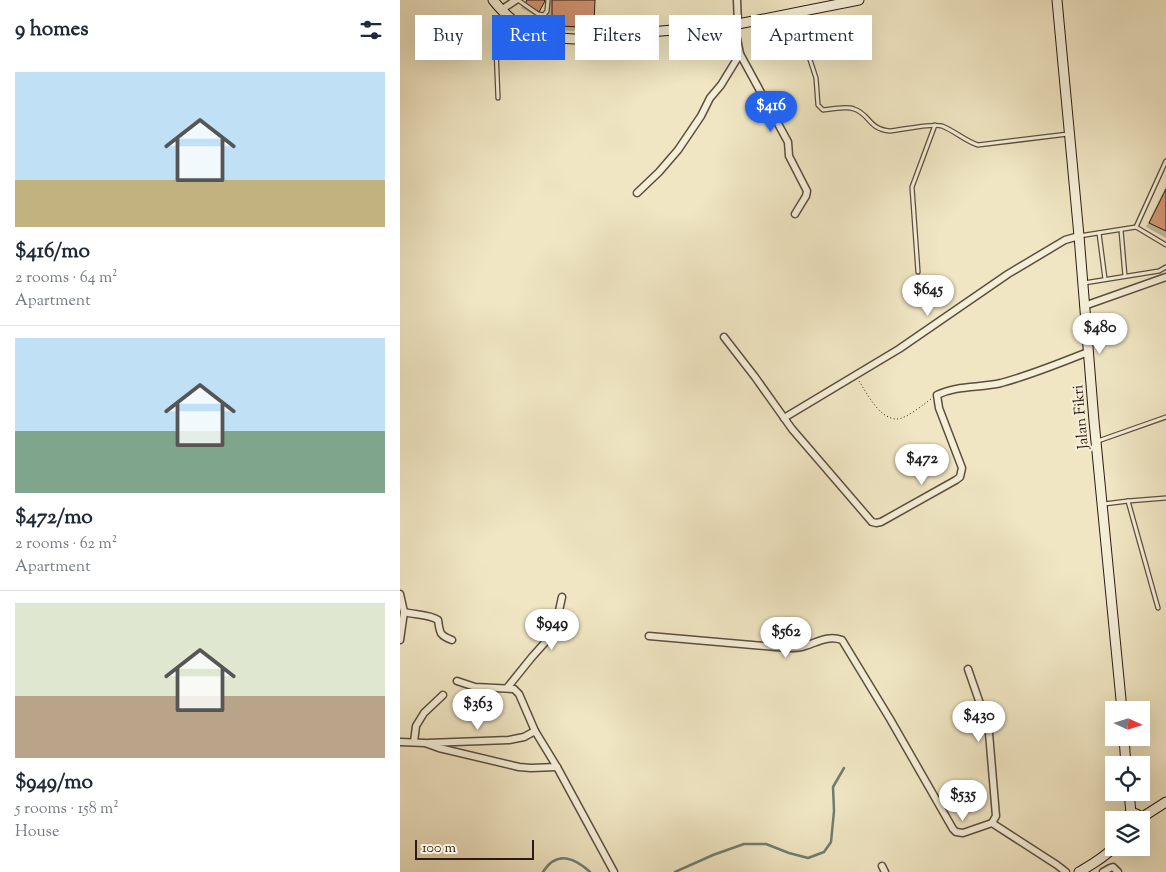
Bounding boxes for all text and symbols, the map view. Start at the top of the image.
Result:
text: 9 homes [15,15,88,45]
chip: Buy [415,15,482,60]
chip: Rent [492,15,565,60]
chip: Filters [575,15,659,60]
chip: New [669,15,741,60]
chip: Apartment [751,15,872,60]
icon: filters [357,16,385,44]
pin: $416 [741,90,801,133]
text: $416 [756,95,786,118]
icon: home [155,105,245,195]
text: $416/mo [15,237,90,267]
text: 2 rooms · 64 m² [15,267,118,290]
pin: $645 [898,274,958,317]
text: $645 [913,279,943,302]
text: Apartment [15,290,91,313]
pin: $480 [1070,312,1130,355]
text: $480 [1083,317,1117,340]
icon: home [155,370,245,460]
street label: Jalan Fikri [1068,384,1095,451]
pin: $472 [892,444,952,486]
text: $472 [906,448,938,471]
text: $472/mo [15,503,93,533]
text: 2 rooms · 62 m² [15,533,117,556]
text: Apartment [15,556,91,579]
pin: $949 [522,608,582,651]
text: $949 [536,613,568,636]
pin: $562 [756,616,816,659]
text: $562 [771,621,801,644]
icon: home [155,635,245,725]
pin: $363 [448,688,508,731]
text: $363 [463,693,493,716]
pin: $430 [949,700,1009,743]
north arrow [1105,701,1150,746]
map controls [1105,701,1150,856]
text: $430 [963,705,995,728]
button: locate [1105,756,1150,801]
text: $949/mo [15,768,93,798]
pin: $535 [933,780,993,822]
text: $535 [950,784,976,807]
text: 5 rooms · 158 m² [15,798,119,821]
button: layers [1105,811,1150,856]
text: House [15,821,59,844]
scale bar [415,837,534,860]
text: 100 m [422,839,456,859]

